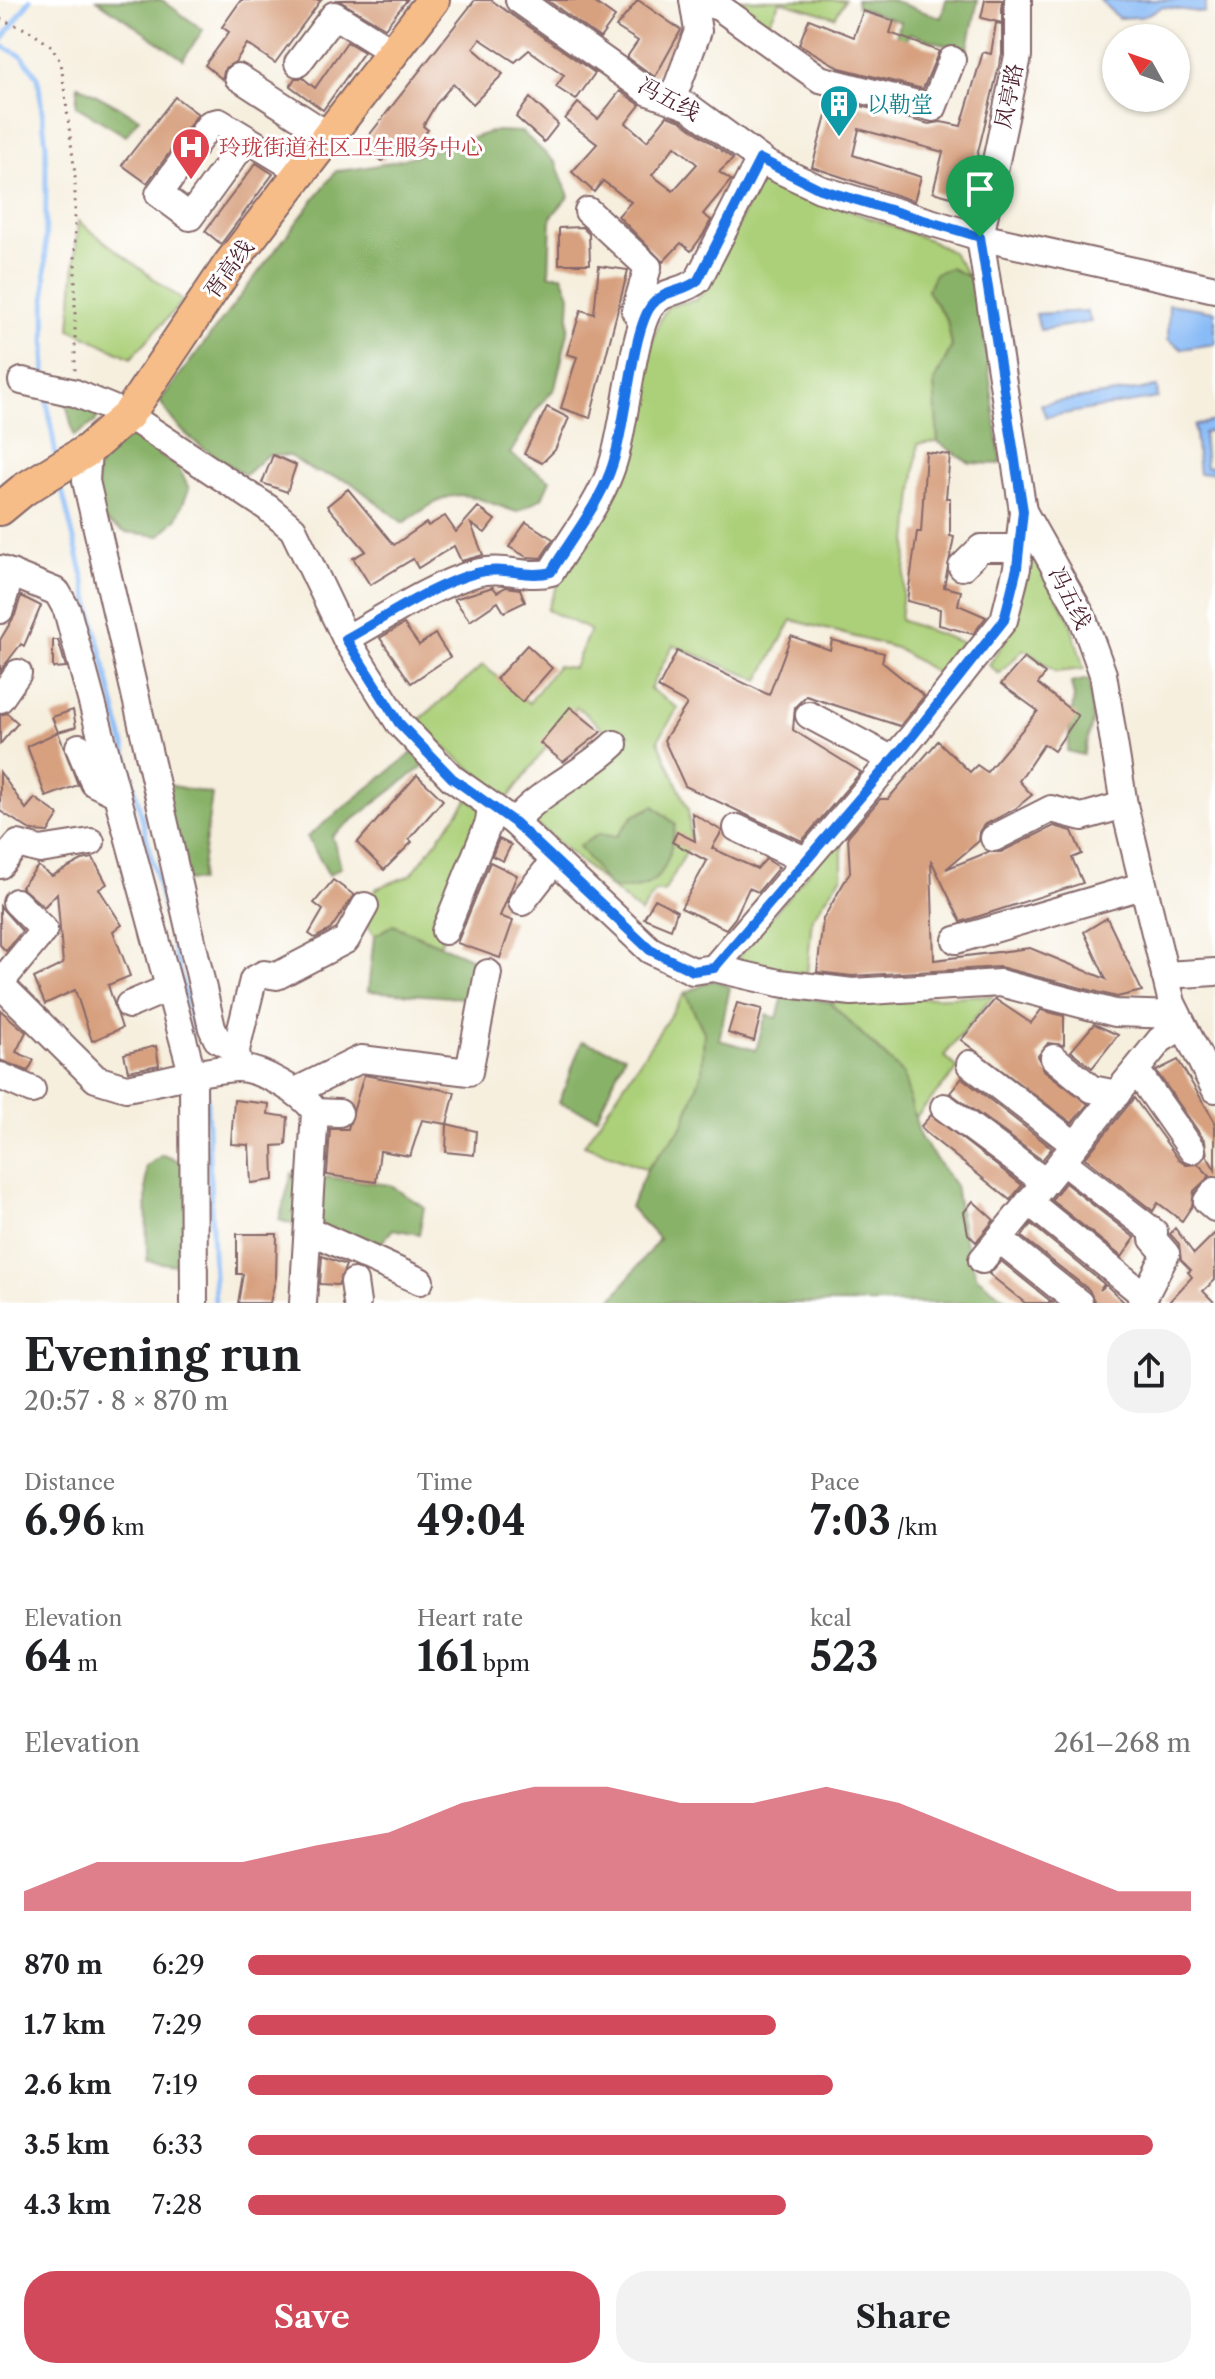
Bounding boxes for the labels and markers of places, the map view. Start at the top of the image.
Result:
building icon: 以勒堂 [818,83,860,138]
place label: 以勒堂 [867,91,933,118]
hospital icon: 玲珑街道社区卫生服务中心 [170,126,212,181]
place label: 玲珑街道社区卫生服务中心 [219,134,483,161]
pin [946,155,1014,237]

